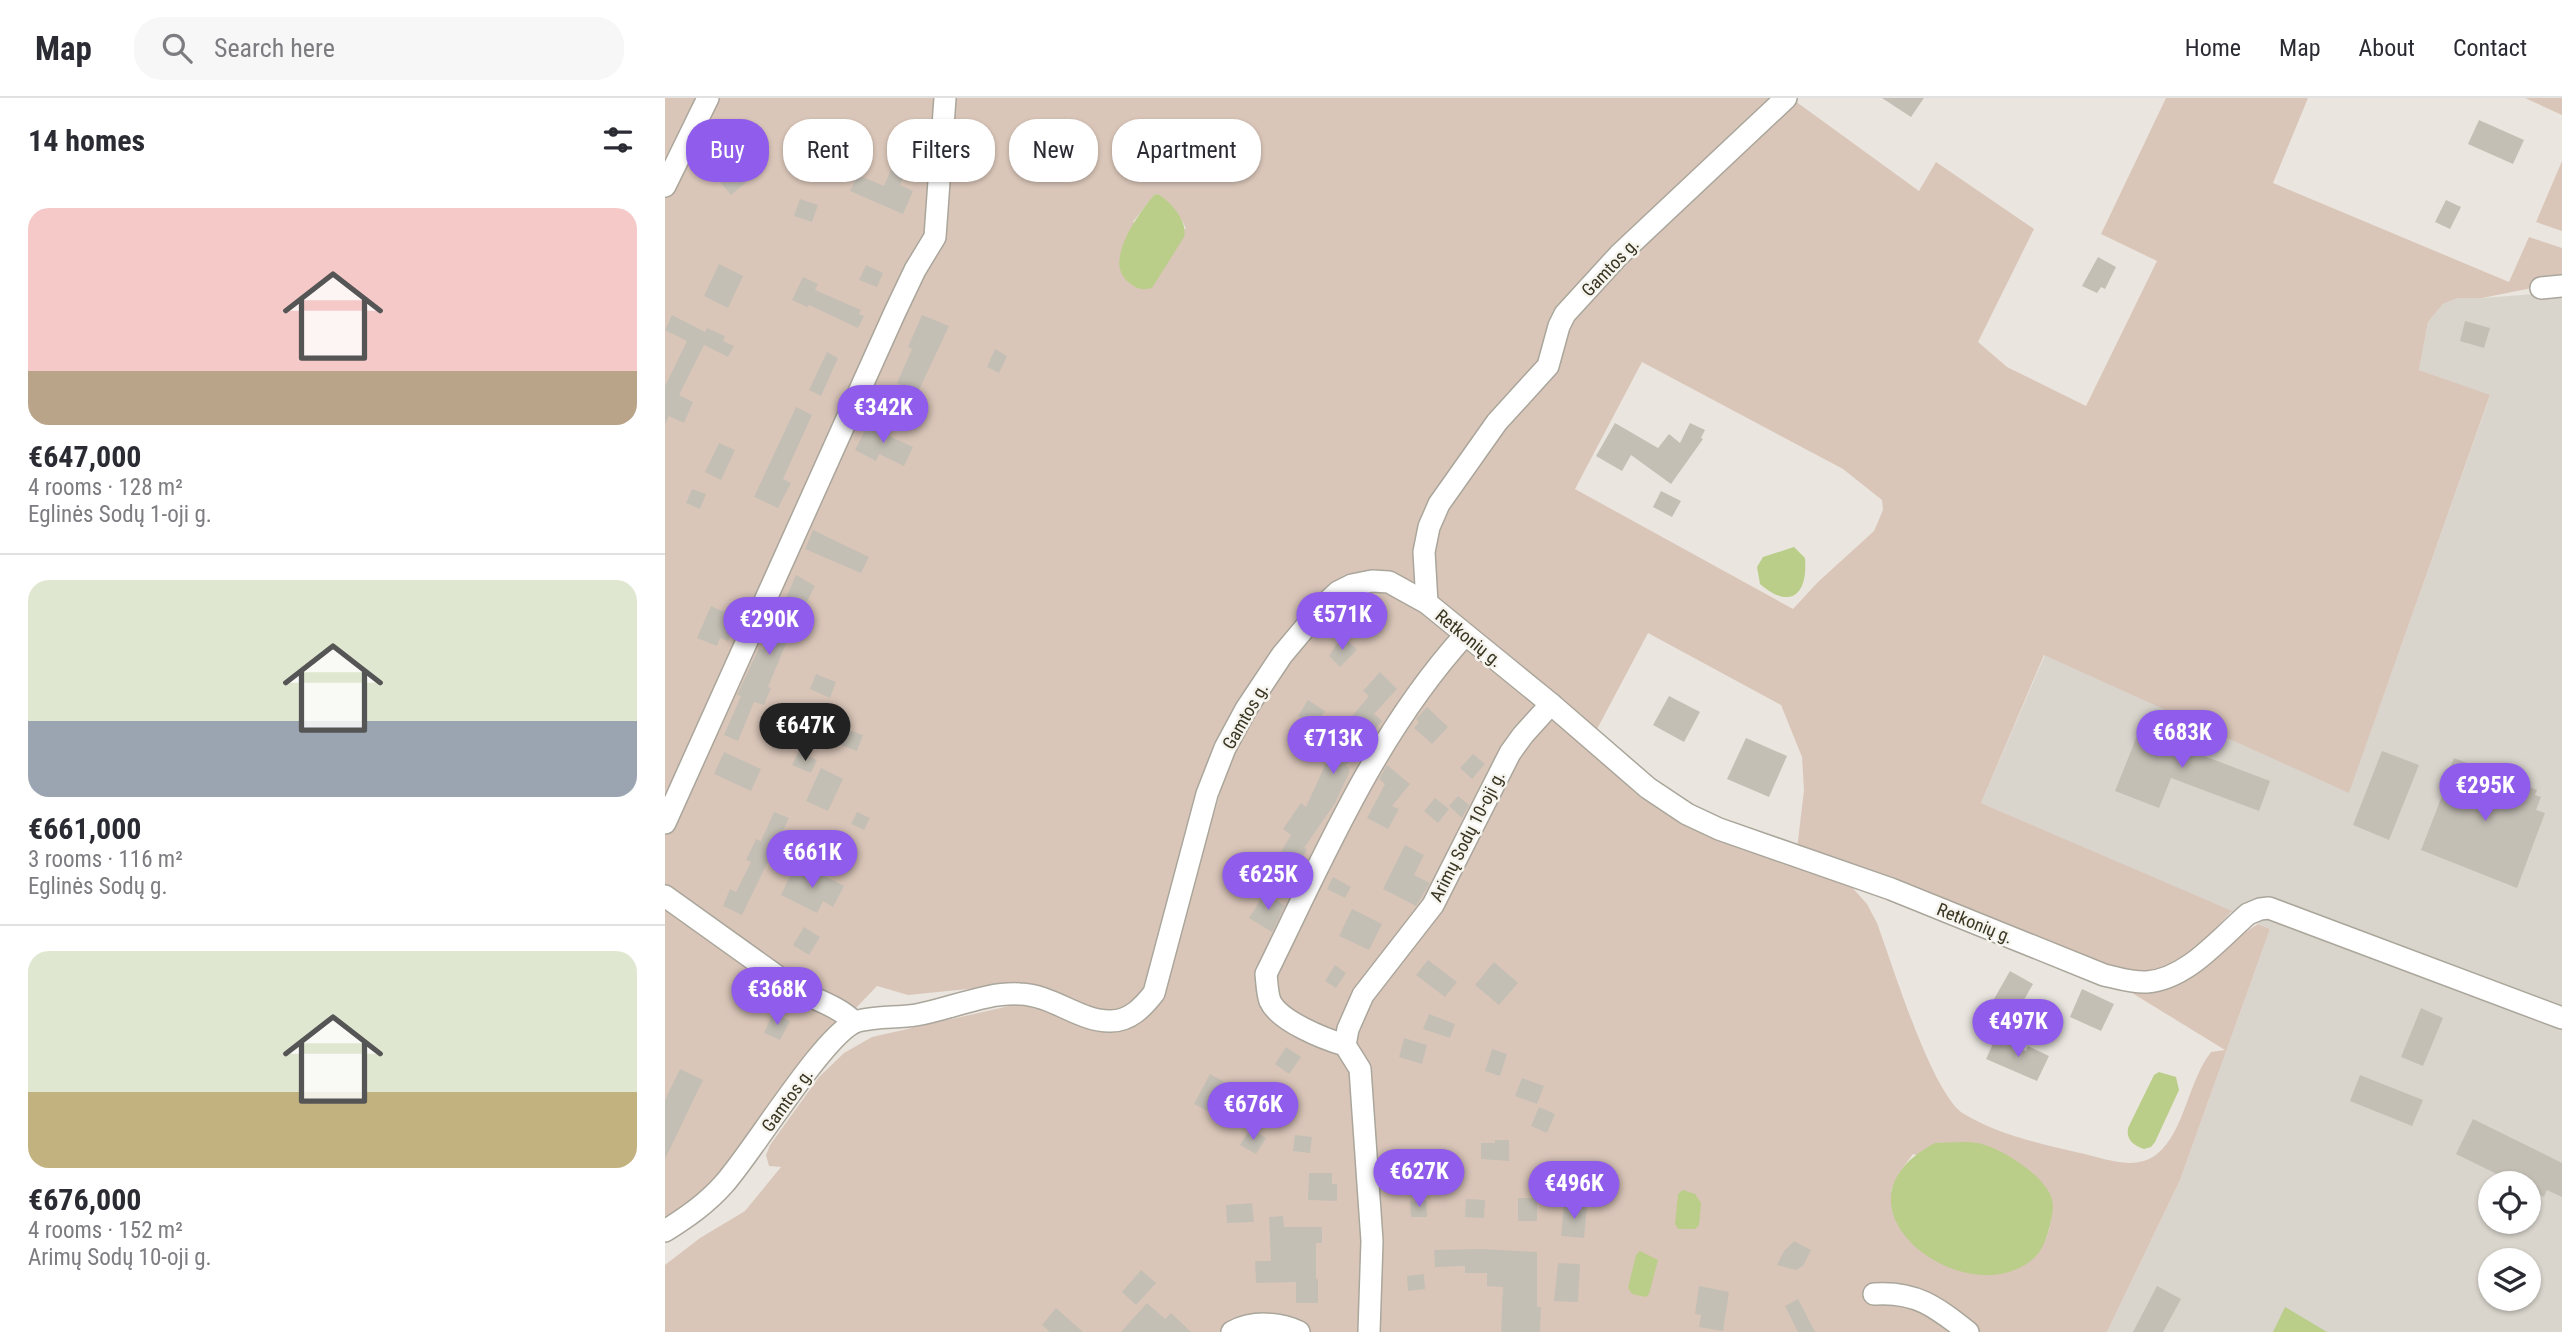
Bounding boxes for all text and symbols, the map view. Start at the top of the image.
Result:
search box [134,17,624,80]
text: Map [35,29,92,68]
icon: search [158,29,196,67]
text: Search here [214,33,335,63]
text: Home [2185,34,2241,62]
text: Map [2279,34,2321,62]
text: About [2359,34,2415,62]
text: Contact [2453,34,2527,62]
chip: Buy [686,119,769,182]
chip: Rent [783,119,873,182]
chip: Filters [887,119,995,182]
chip: New [1009,119,1098,182]
chip: Apartment [1112,119,1261,182]
icon: filters [599,121,637,159]
text: 14 homes [28,123,145,158]
street label: Gamtos g. [1577,233,1643,301]
icon: home [270,253,396,379]
pin: €342K [834,386,932,445]
text: €342K [853,394,913,421]
text: €647,000 [28,439,141,474]
text: 4 rooms · 128 m² [28,474,183,501]
text: Eglinės Sodų 1-oji g. [28,501,212,528]
pin: €571K [1293,592,1391,652]
pin: €290K [720,598,818,657]
text: €571K [1312,601,1372,628]
street label: Retkonių g. [1431,605,1507,671]
text: €290K [739,606,799,633]
icon: home [270,625,396,751]
street label: Gamtos g. [1218,679,1272,753]
pin: €647K [756,704,854,763]
pin: €683K [2133,710,2231,770]
text: €647K [775,712,835,739]
pin: €713K [1284,716,1382,776]
text: €683K [2152,719,2212,746]
text: €713K [1303,725,1363,752]
pin: €295K [2436,764,2534,823]
street label: Arimų Sodų 10-oji g. [1425,767,1509,905]
text: €295K [2455,772,2515,799]
text: €661,000 [28,811,141,846]
pin: €661K [763,830,861,890]
text: €661K [782,839,842,866]
text: 3 rooms · 116 m² [28,846,183,873]
pin: €625K [1219,852,1317,912]
text: €625K [1238,861,1298,888]
text: Eglinės Sodų g. [28,873,168,900]
street label: Retkonių g. [1934,898,2016,948]
pin: €368K [728,968,826,1027]
text: €368K [747,976,807,1003]
icon: home [270,996,396,1122]
pin: €497K [1969,1000,2067,1059]
text: €497K [1988,1008,2048,1035]
street label: Gamtos g. [757,1064,817,1136]
pin: €676K [1204,1082,1302,1142]
text: €676K [1223,1091,1283,1118]
pin: €627K [1370,1150,1468,1209]
text: €627K [1389,1158,1449,1185]
pin: €496K [1525,1162,1623,1221]
text: €496K [1544,1170,1604,1197]
map controls [2478,1171,2541,1311]
button: locate [2478,1171,2541,1234]
text: €676,000 [28,1182,141,1217]
text: 4 rooms · 152 m² [28,1217,183,1244]
text: Arimų Sodų 10-oji g. [28,1244,212,1271]
button: layers [2478,1248,2541,1311]

